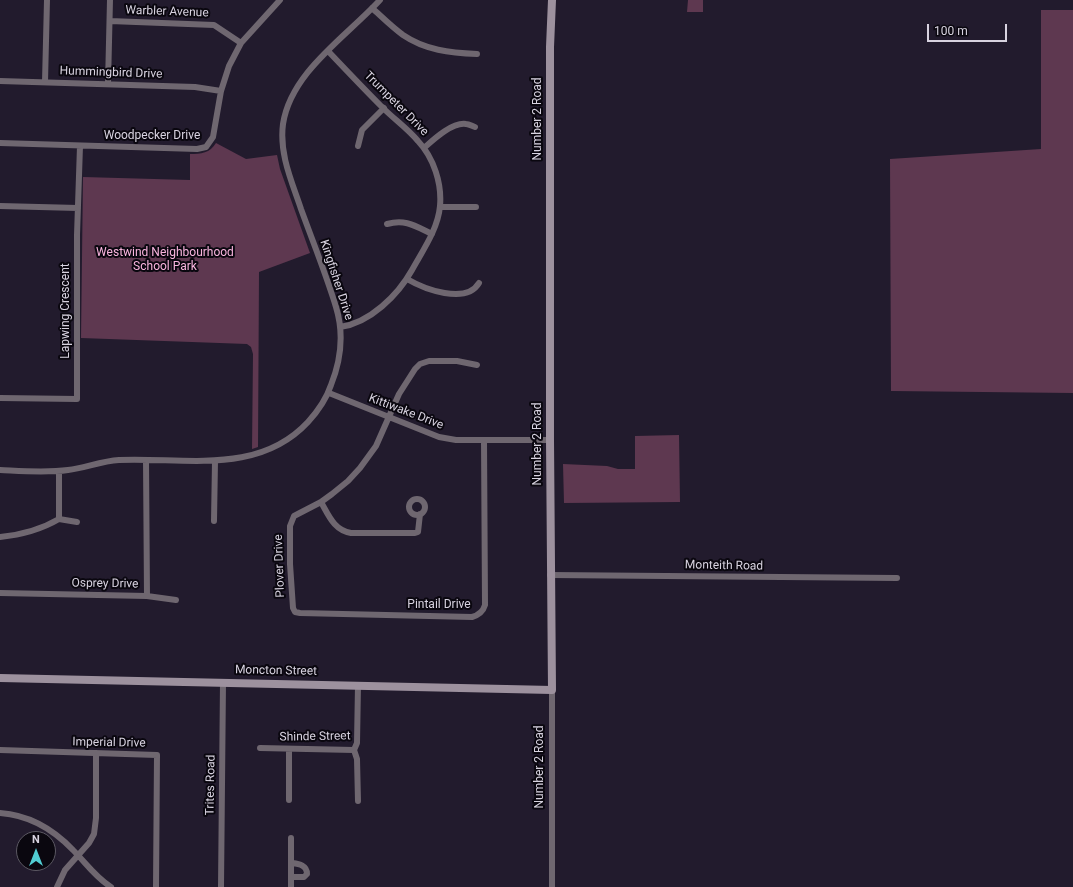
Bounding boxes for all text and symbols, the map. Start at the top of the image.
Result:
street label: Warbler Avenue [125,3,209,21]
scale bar [929,16,1009,42]
text: 100 m [934,24,968,38]
street label: Hummingbird Drive [59,64,163,82]
street label: Trumpeter Drive [361,69,431,139]
street label: Number 2 Road [531,77,545,161]
street label: Woodpecker Drive [104,129,200,143]
street label: Kingfisher Drive [316,238,356,322]
park label: Westwind Neighbourhood School Park [96,246,234,274]
street label: Lapwing Crescent [59,263,73,359]
street label: Kittiwake Drive [367,391,445,433]
street label: Number 2 Road [531,402,545,486]
street label: Plover Drive [272,534,288,598]
street label: Monteith Road [685,558,763,574]
street label: Osprey Drive [71,576,139,592]
street label: Pintail Drive [407,598,471,612]
street label: Moncton Street [235,663,317,679]
street label: Number 2 Road [533,725,547,809]
street label: Shinde Street [279,729,351,745]
street label: Imperial Drive [72,735,146,751]
street label: Trites Road [203,755,219,815]
north arrow [16,831,56,871]
text: N [32,833,40,846]

